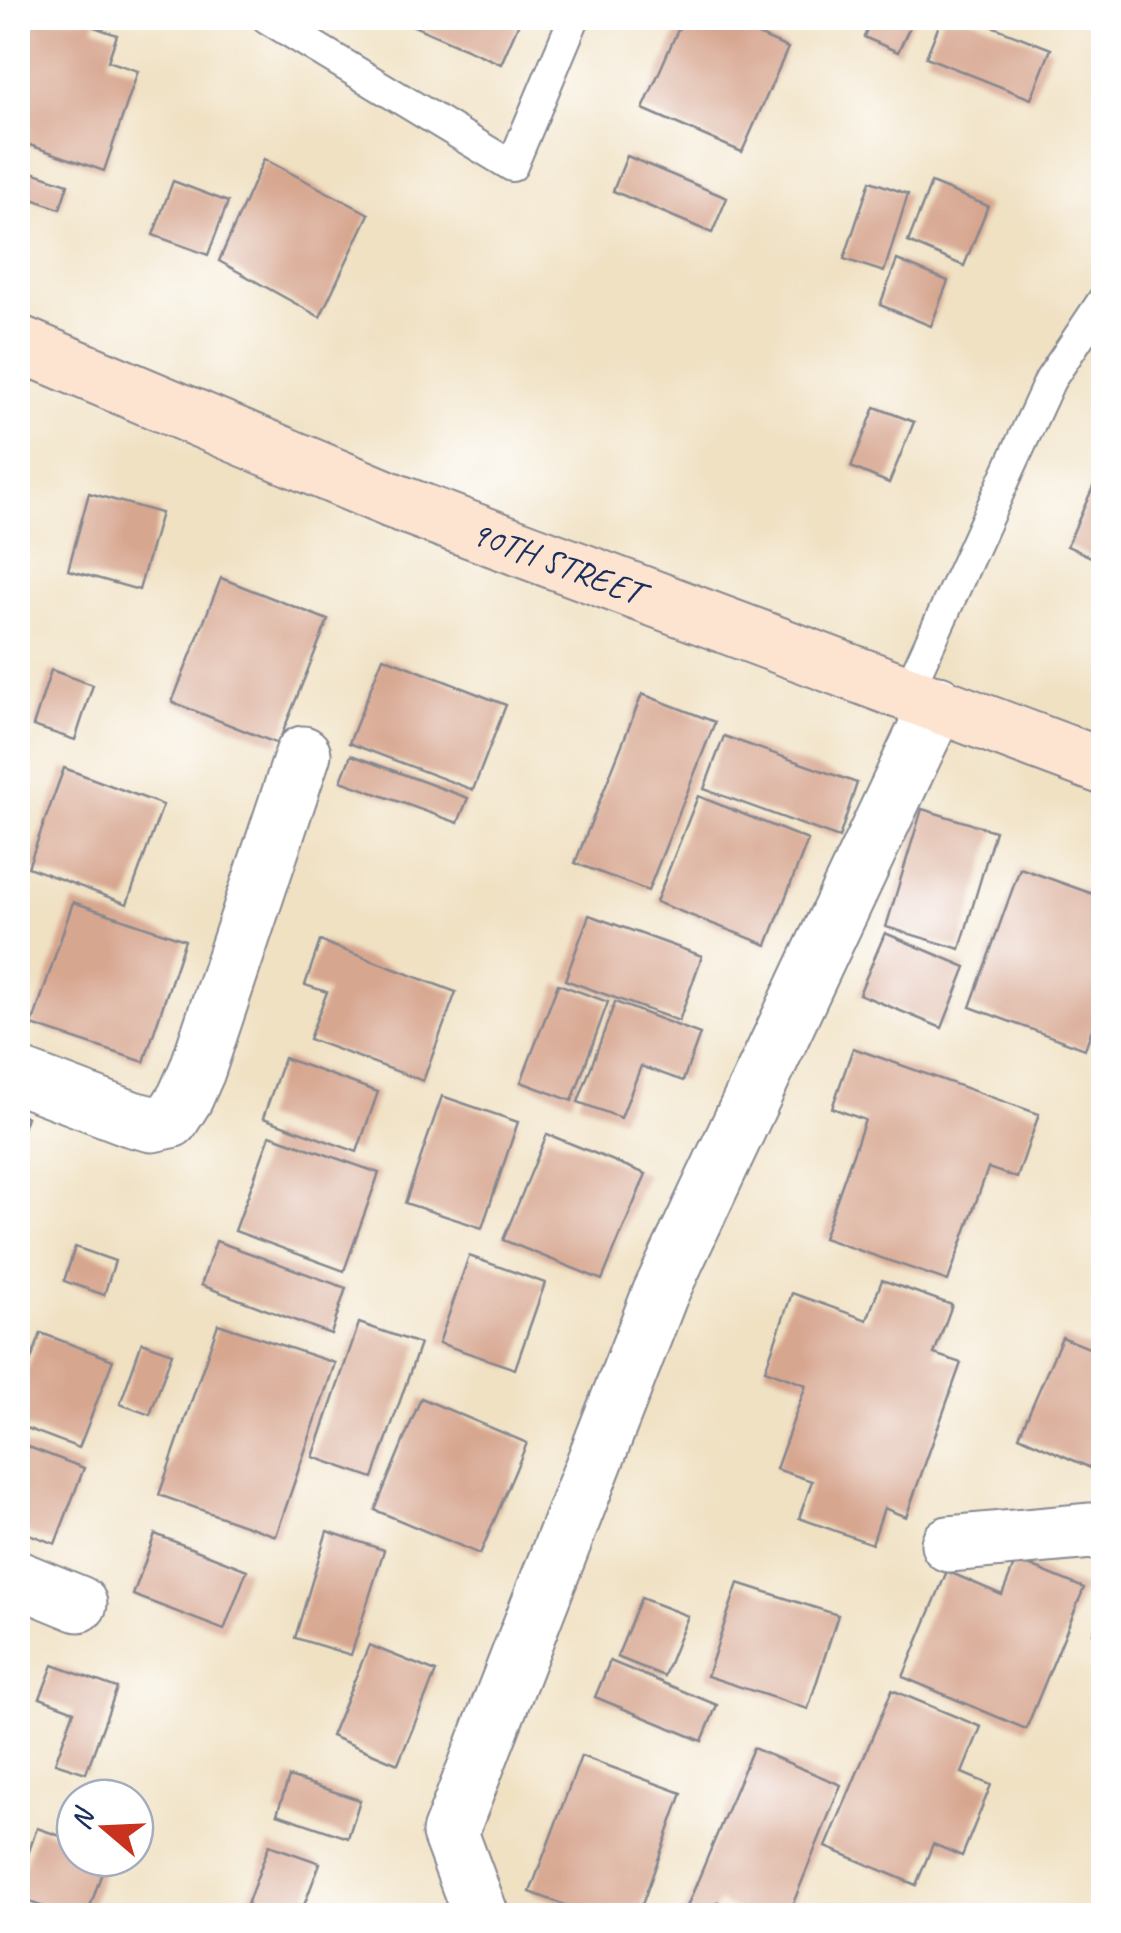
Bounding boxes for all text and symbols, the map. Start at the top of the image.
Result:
street label: 90TH STREET [465,510,657,618]
north arrow [55,1778,155,1878]
text: N [62,1802,103,1834]

